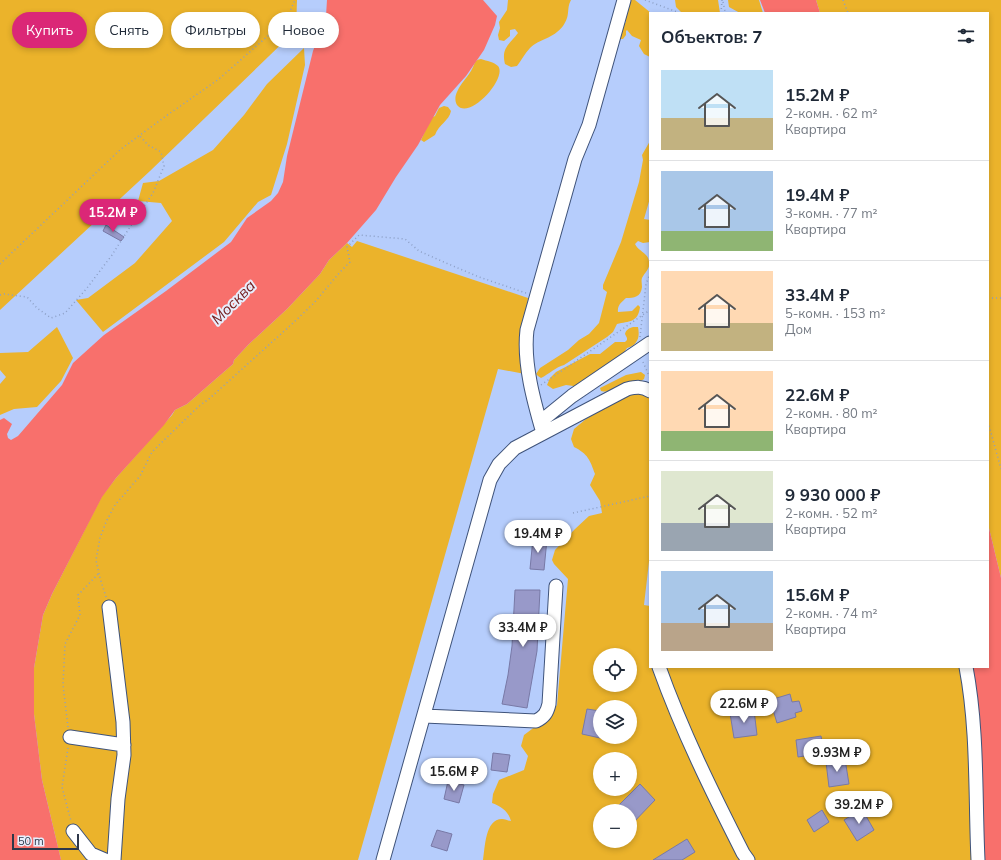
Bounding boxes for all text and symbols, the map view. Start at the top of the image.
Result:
chip: Купить [12,12,87,48]
chip: Снять [95,12,163,48]
chip: Фильтры [171,12,260,48]
chip: Новое [268,12,339,48]
icon: filters [955,25,977,47]
text: Объектов: 7 [661,26,762,47]
text: 15.2M ₽ [785,84,849,105]
icon: home [693,86,741,134]
text: 2-комн. · 62 m² [785,105,878,121]
text: Квартира [785,121,846,137]
text: 19.4M ₽ [785,184,849,205]
icon: home [693,187,741,235]
pin: 15.2M ₽ [76,199,150,233]
text: 15.2M ₽ [88,204,138,220]
text: 3-комн. · 77 m² [785,205,878,221]
text: Квартира [785,221,846,237]
water label: Москва [207,276,259,328]
text: 33.4M ₽ [785,284,849,305]
icon: home [693,287,741,335]
text: 5-комн. · 153 m² [785,305,885,321]
text: Дом [785,321,812,337]
text: 22.6M ₽ [785,384,849,405]
icon: home [693,387,741,435]
text: 2-комн. · 80 m² [785,405,878,421]
text: Квартира [785,421,846,437]
text: 9 930 000 ₽ [785,484,881,505]
icon: home [693,487,741,535]
text: 2-комн. · 52 m² [785,505,878,521]
pin: 19.4M ₽ [501,520,575,554]
text: Квартира [785,521,846,537]
text: 19.4M ₽ [513,525,563,541]
text: 15.6M ₽ [785,584,849,605]
icon: home [693,587,741,635]
text: 2-комн. · 74 m² [785,605,878,621]
pin: 33.4M ₽ [486,614,560,648]
text: 33.4M ₽ [498,619,548,635]
text: Квартира [785,621,846,637]
map controls [593,648,637,848]
button: locate [593,648,637,692]
pin: 22.6M ₽ [707,690,781,724]
text: 22.6M ₽ [719,695,769,711]
button: layers [593,700,637,744]
pin: 9.93M ₽ [800,739,874,773]
text: 9.93M ₽ [812,744,862,760]
button: + [593,752,637,796]
pin: 15.6M ₽ [417,758,491,792]
text: 15.6M ₽ [429,763,479,779]
pin: 39.2M ₽ [822,791,896,825]
text: 39.2M ₽ [834,796,884,812]
button: − [593,804,637,848]
scale bar [12,832,79,851]
text: 50 m [18,834,44,848]

